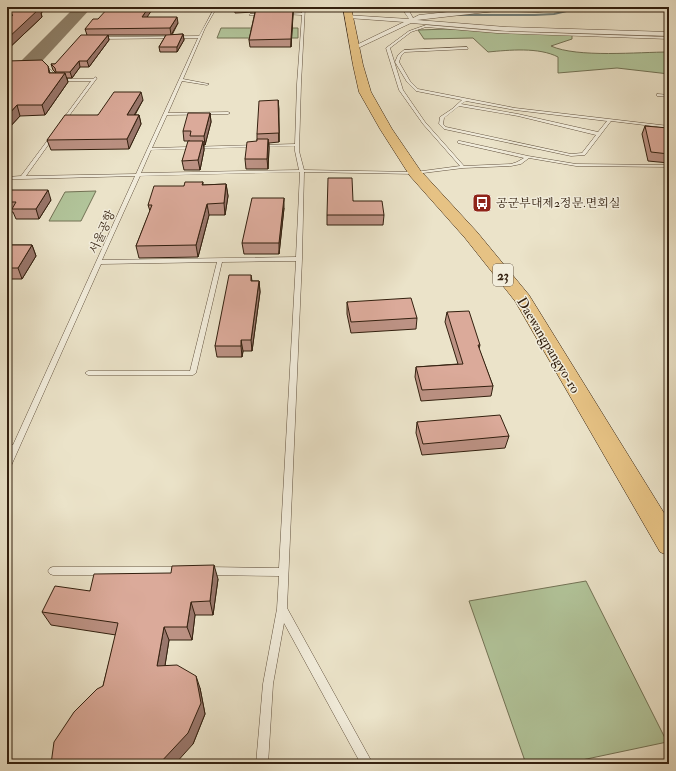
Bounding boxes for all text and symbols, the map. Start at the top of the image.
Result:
bus stop icon: 공군부대제2정문.면회실 [471,192,493,214]
place label: 공군부대제2정문.면회실 [496,196,620,211]
street label: 서울공항 [86,208,119,256]
road number: 23 [493,264,513,286]
street label: Daewangpangyo-ro [512,294,584,397]

